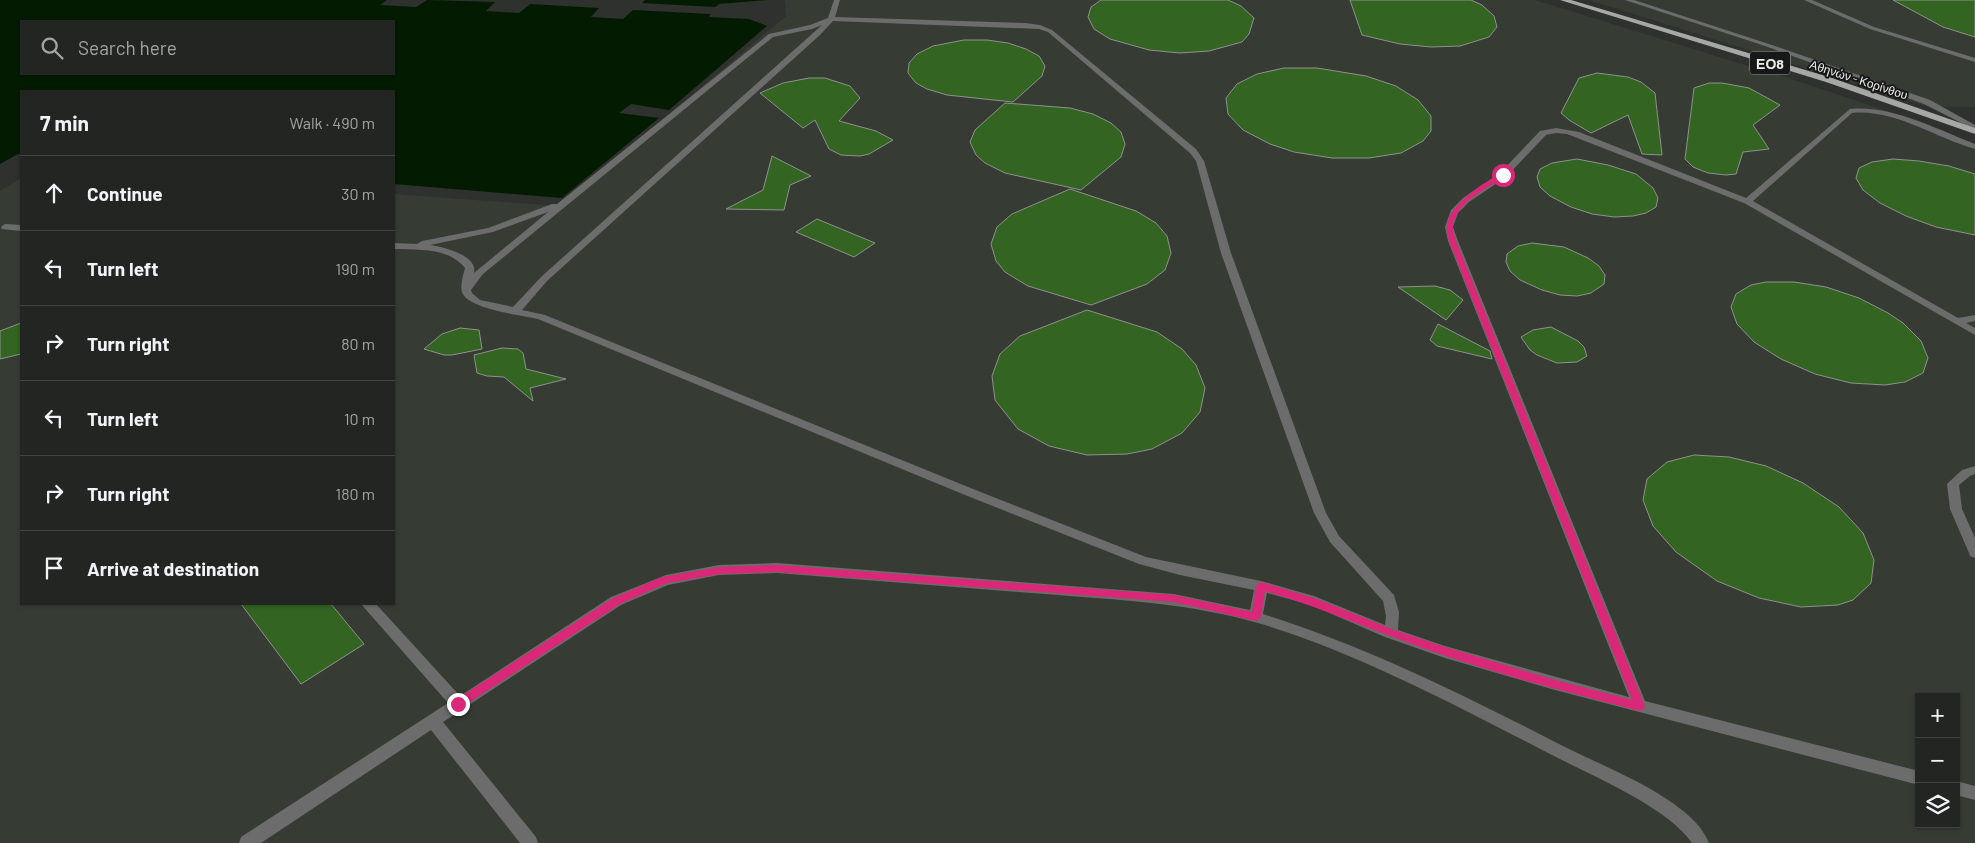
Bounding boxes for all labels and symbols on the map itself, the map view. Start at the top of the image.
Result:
road number: ΕΟ8 [1750,52,1790,74]
street label: Αθηνών - Κορίνθου [1808,57,1910,102]
route start [1492,164,1515,187]
route end [447,693,470,716]

